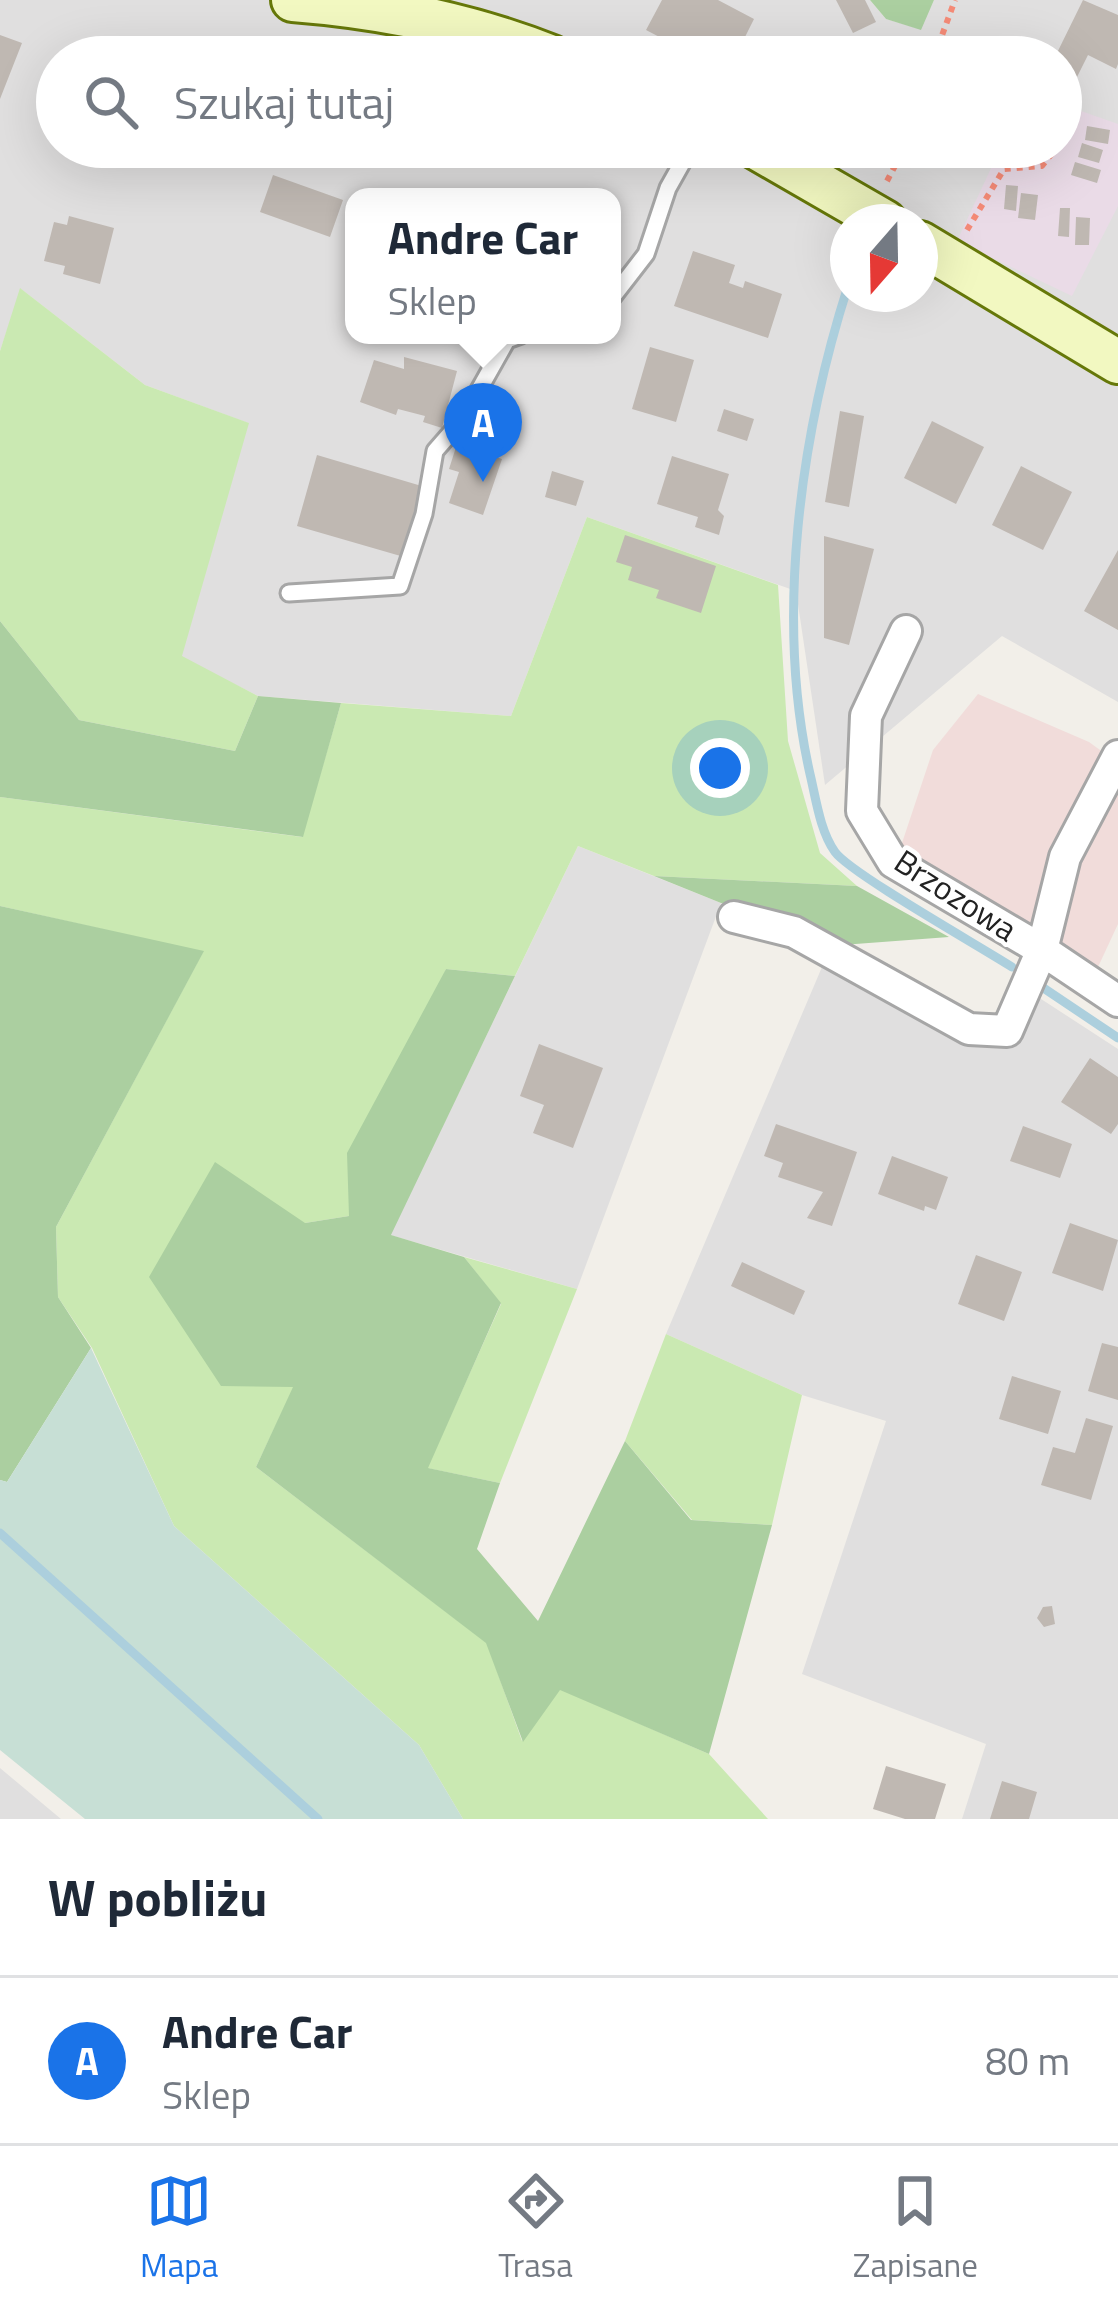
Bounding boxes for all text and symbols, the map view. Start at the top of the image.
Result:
search box [36,36,1082,168]
text: Szukaj tutaj [174,68,394,136]
icon: search [78,69,144,135]
popup [345,188,621,344]
text: Andre Car [388,203,578,271]
north arrow [830,204,938,312]
text: Sklep [388,271,477,330]
pin: A [444,383,522,482]
your location [690,738,750,798]
street label: Brzozowa [885,837,1027,953]
text: W pobliżu [48,1858,268,1936]
text: Andre Car [162,1997,352,2065]
text: A [75,2031,99,2090]
text: 80 m [985,2031,1070,2090]
text: Sklep [162,2065,251,2124]
tab: Mapa [140,2168,218,2290]
tab: Trasa [498,2168,573,2290]
tab: Zapisane [853,2168,978,2290]

